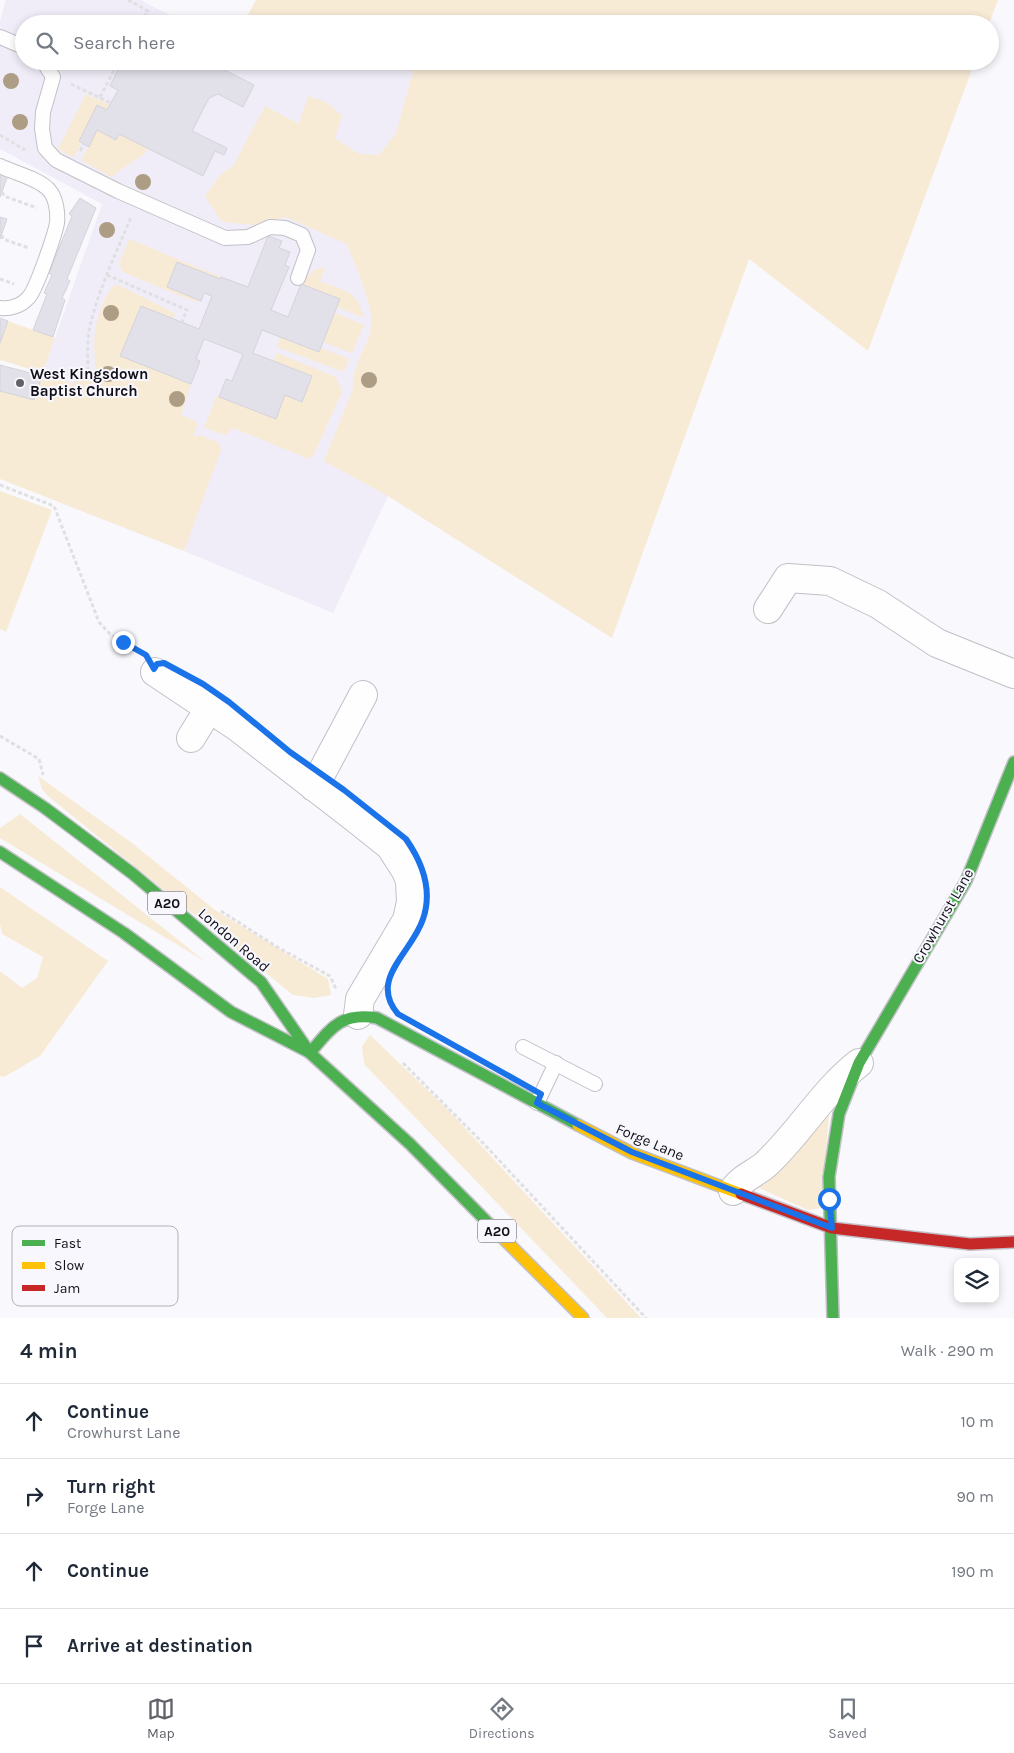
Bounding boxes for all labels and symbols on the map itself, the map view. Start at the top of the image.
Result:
place label: West Kingsdown Baptist Church [30,365,148,400]
marker: West Kingsdown Baptist Church [14,377,26,389]
route end [112,631,135,654]
street label: Crowhurst Lane [909,865,977,967]
road number: A20 [148,891,186,914]
street label: London Road [195,904,273,976]
street label: Forge Lane [613,1120,687,1164]
route start [818,1188,841,1211]
road number: A20 [478,1220,516,1242]
legend [12,1226,178,1306]
text: Fast [54,1235,81,1252]
text: Slow [54,1257,84,1274]
text: Jam [54,1280,80,1297]

